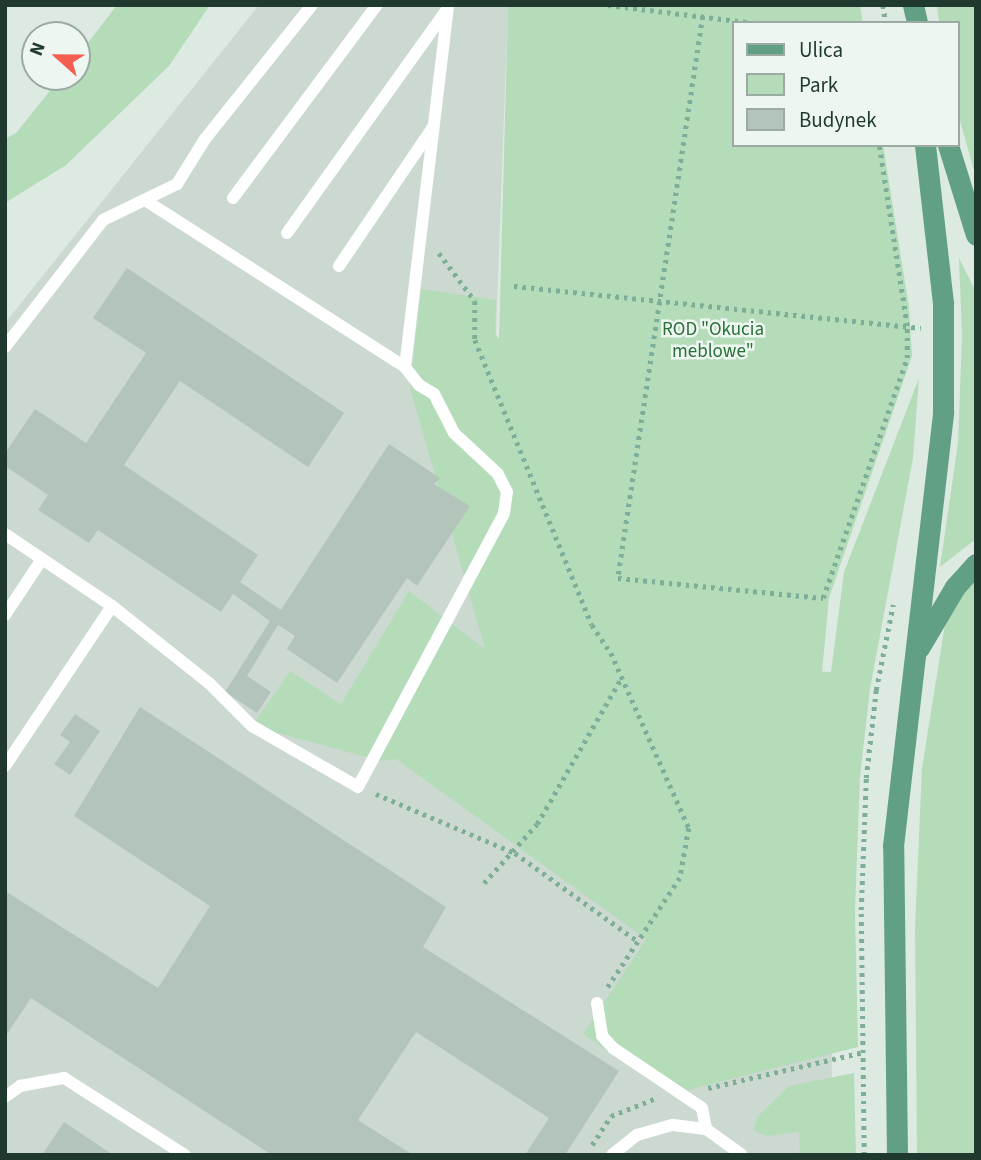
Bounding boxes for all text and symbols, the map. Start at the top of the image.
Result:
north arrow [21,21,91,91]
legend [732,21,960,147]
text: Ulica [799,35,843,65]
text: N [23,38,53,60]
text: Park [799,70,838,100]
text: Budynek [799,105,877,135]
park label: ROD "Okucia meblowe" [662,319,764,363]

